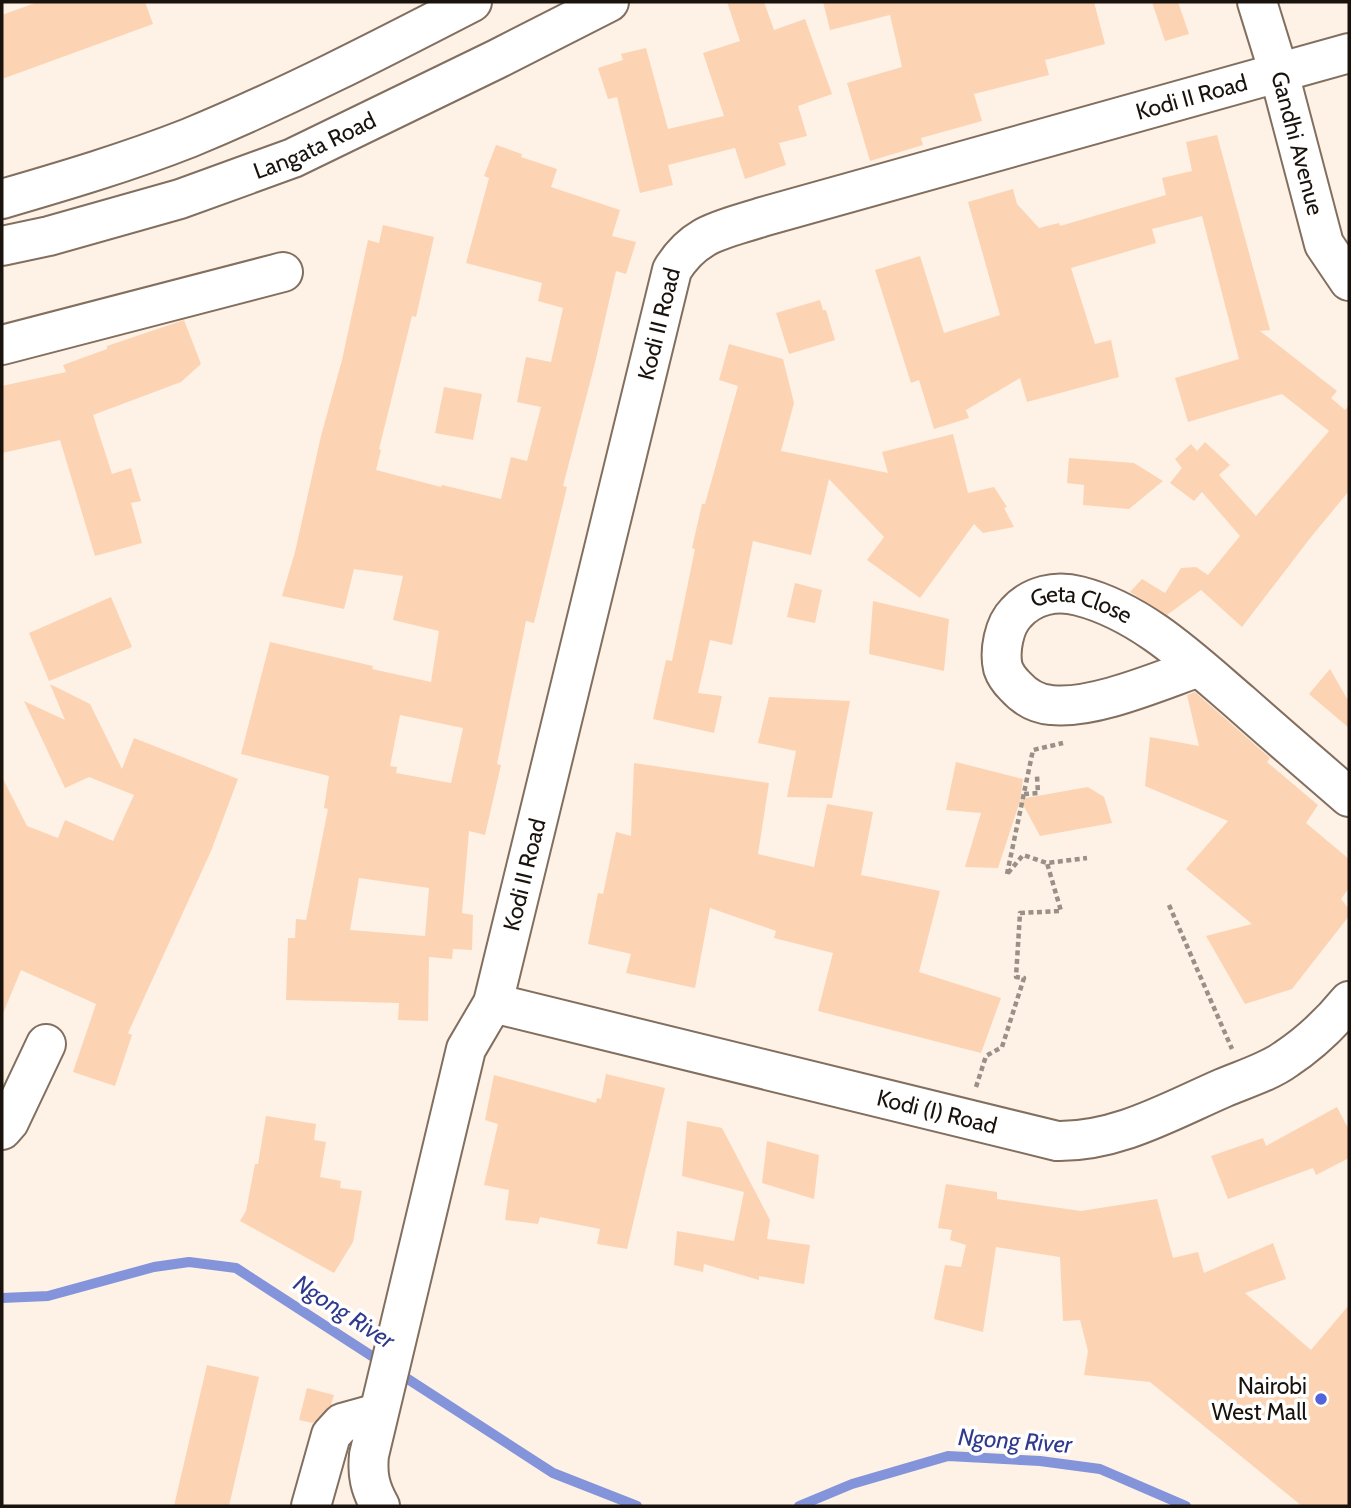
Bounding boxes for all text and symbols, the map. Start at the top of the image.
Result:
street label: Kodi II Road [1133,68,1250,126]
street label: Gandhi Avenue [1265,68,1330,218]
street label: Langata Road [249,106,380,185]
street label: Kodi II Road [632,265,686,383]
street label: Geta Close [1026,579,1137,630]
street label: Kodi II Road [497,816,552,934]
street label: Kodi (I) Road [874,1083,1000,1140]
water label: Ngong River [288,1268,401,1356]
place label: Nairobi West Mall [1211,1372,1308,1426]
marker: Nairobi West Mall [1313,1391,1329,1407]
water label: Ngong River [957,1422,1075,1459]

